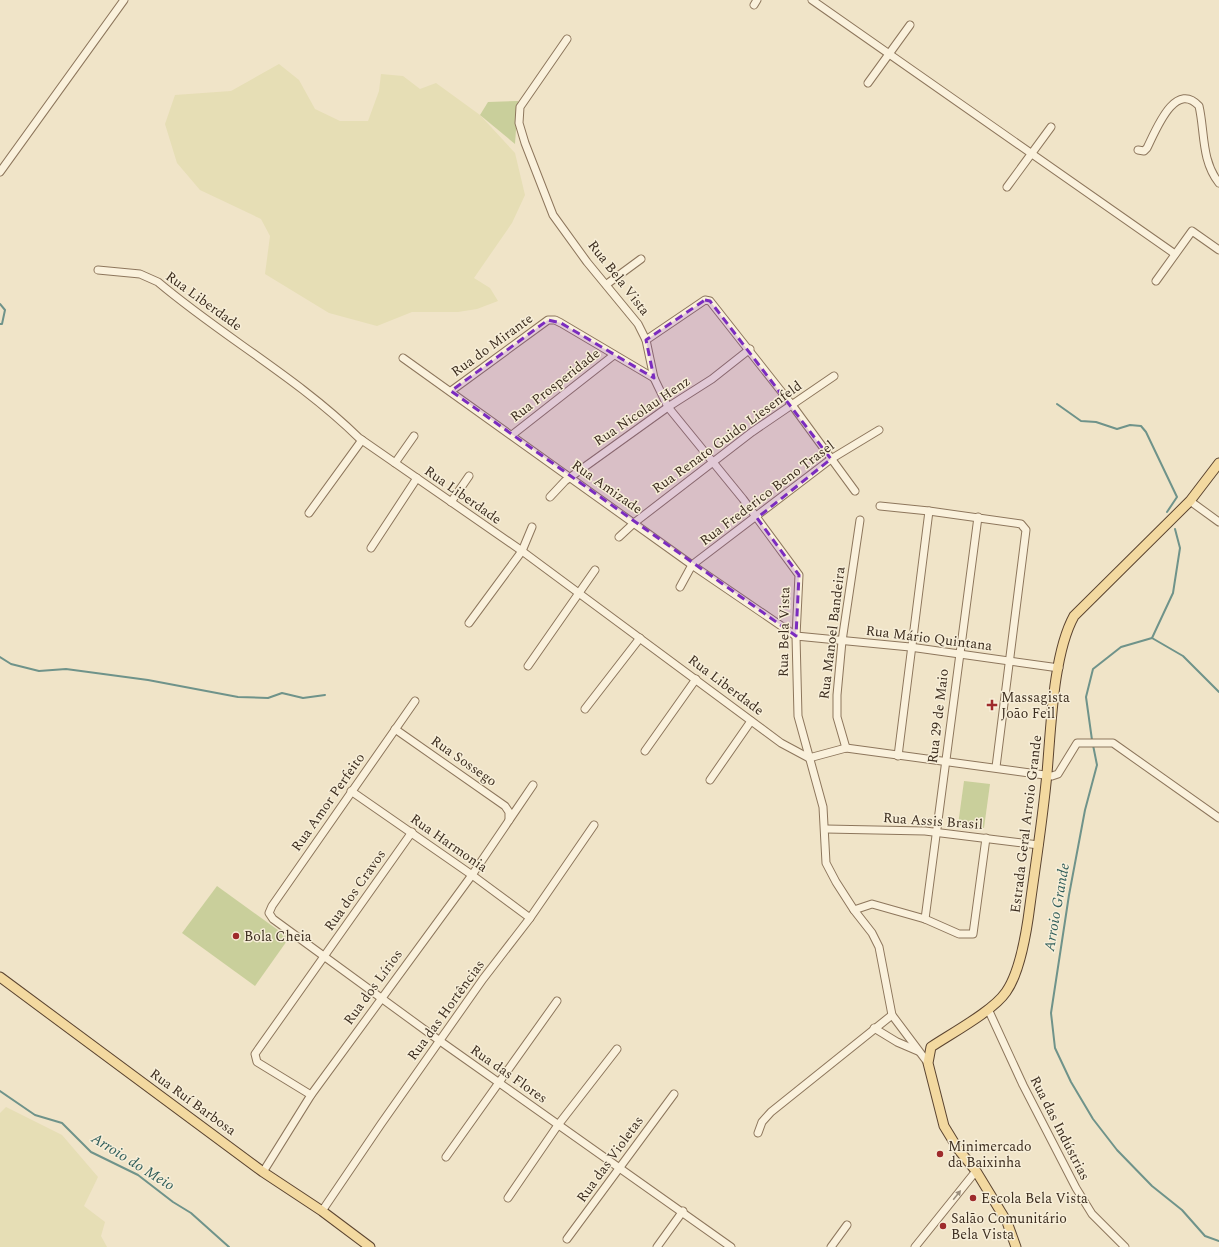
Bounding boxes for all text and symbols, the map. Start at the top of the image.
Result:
street label: Rua Bela Vista [583,236,655,320]
street label: Rua Liberdade [161,266,247,336]
street label: Rua do Mirante [447,308,537,382]
street label: Rua Prosperidade [505,343,605,427]
street label: Rua Nicolau Henz [589,371,695,451]
street label: Rua Renato Guido Liesenfeld [648,375,806,499]
street label: Rua Frederico Beno Trasel [695,435,839,551]
street label: Rua Amizade [567,455,647,519]
street label: Rua Liberdade [420,461,506,530]
street label: Rua Manoel Bandeira [813,565,851,701]
street label: Rua Bela Vista [773,586,795,677]
street label: Rua Mário Quintana [865,620,994,656]
street label: Rua Liberdade [684,649,769,721]
street label: Rua 29 de Maio [922,667,954,765]
place label: Massagista João Feil [1001,687,1070,724]
marker: Massagista João Feil [986,699,998,711]
street label: Rua Sossego [427,730,501,792]
street label: Estrada Geral Arroio Grande [1005,734,1047,914]
street label: Rua Amor Perfeito [286,748,370,856]
street label: Rua Assis Brasil [882,807,984,835]
street label: Rua Harmonia [406,809,492,878]
street label: Rua dos Cravos [319,845,391,935]
water label: Arroio Grande [1038,861,1076,954]
place label: Bola Cheia [244,926,312,947]
marker: Bola Cheia [231,931,241,941]
street label: Rua dos Lírios [338,945,408,1029]
street label: Rua das Hortências [402,955,490,1065]
street label: Rua das Flores [466,1040,552,1108]
street label: Rua Ruí Barbosa [145,1063,241,1141]
street label: Rua das Indústrias [1025,1072,1095,1184]
street label: Rua das Violetas [571,1111,649,1207]
water label: Arroio do Meio [86,1127,179,1197]
place label: Minimercado da Baixinha [948,1136,1032,1173]
marker: Minimercado da Baixinha [935,1149,945,1159]
place label: Escola Bela Vista [981,1188,1088,1209]
one-way arrow [952,1190,961,1200]
marker: Escola Bela Vista [968,1193,978,1203]
place label: Salão Comunitário Bela Vista [951,1208,1067,1245]
marker: Salão Comunitário Bela Vista [938,1221,948,1231]

